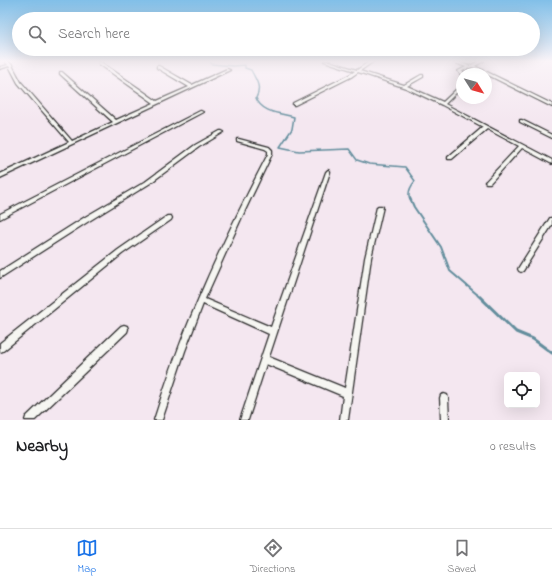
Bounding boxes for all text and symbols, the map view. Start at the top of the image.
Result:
search box [12,12,540,56]
icon: search [26,23,48,45]
text: Search here [58,23,130,45]
north arrow [456,68,492,104]
map controls [504,372,540,408]
button: locate [504,372,540,408]
text: Nearby [16,434,68,459]
text: 0 results [490,437,536,456]
tab: Map [76,537,98,577]
tab: Directions [250,537,295,577]
tab: Saved [447,537,476,577]

